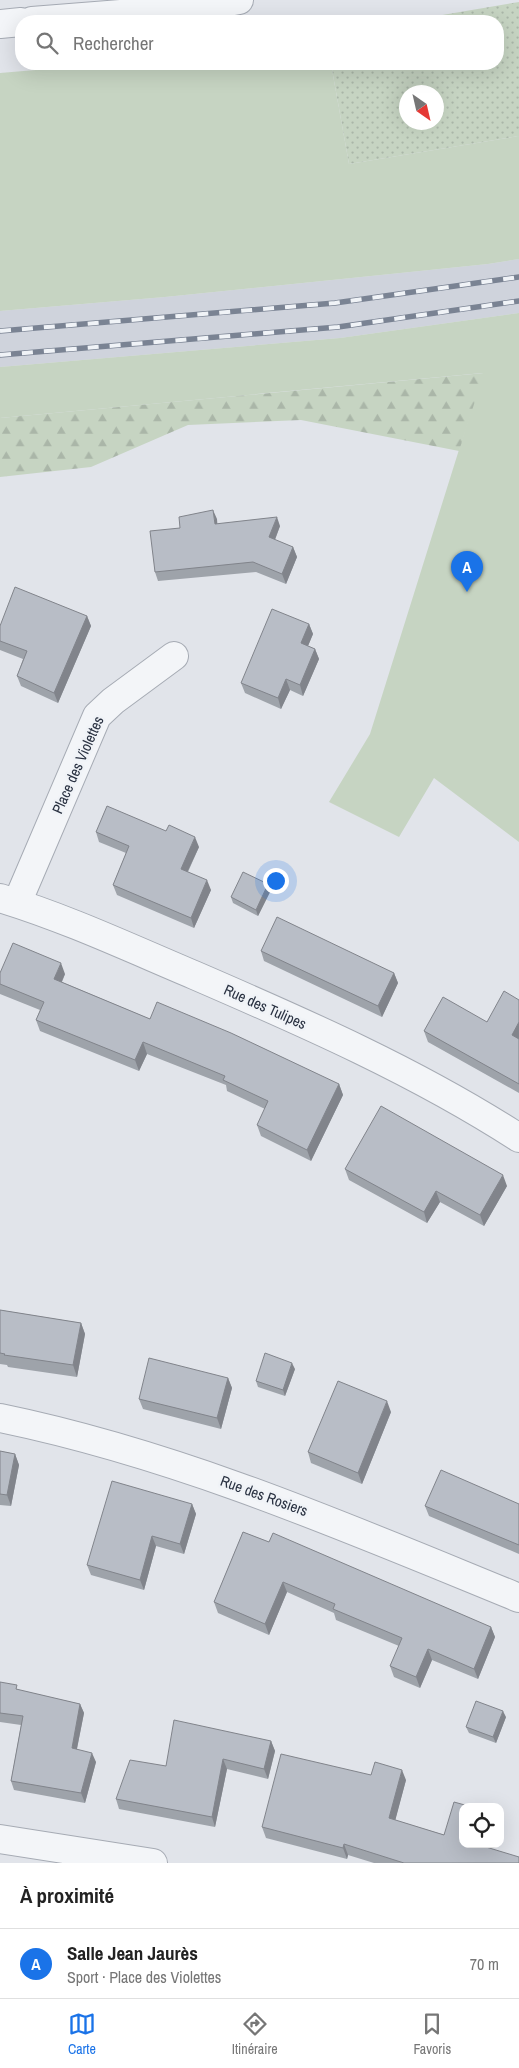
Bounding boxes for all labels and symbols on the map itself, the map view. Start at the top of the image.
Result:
north arrow [399,85,444,130]
pin: A [451,551,483,592]
street label: Place des Violettes [47,713,109,817]
your location [263,868,289,894]
street label: Rue des Tulipes [221,979,310,1034]
street label: Rue des Rosiers [218,1470,311,1521]

